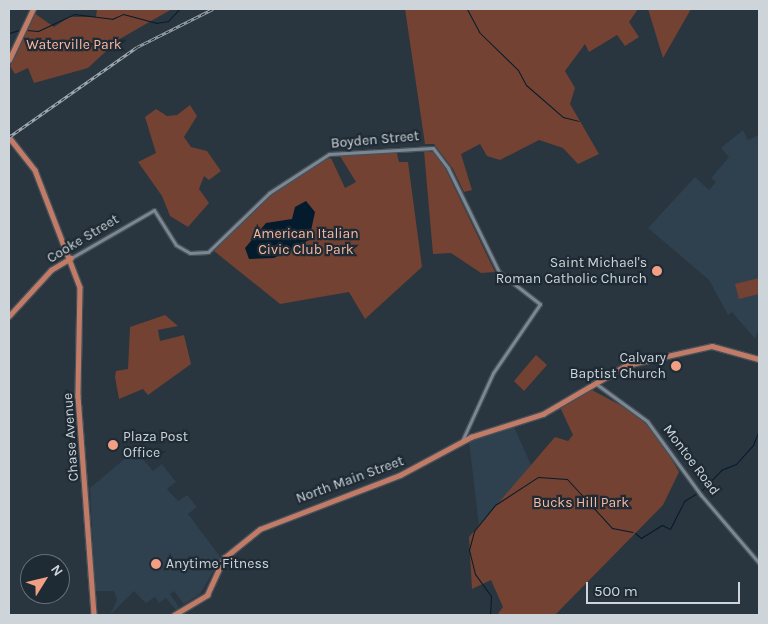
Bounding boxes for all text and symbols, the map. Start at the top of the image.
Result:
park label: Waterville Park [26,37,122,53]
street label: Boyden Street [330,128,420,152]
street label: Cooke Street [44,211,122,267]
park label: American Italian Civic Club Park [253,226,359,258]
place label: Saint Michael's Roman Catholic Church [496,255,647,288]
marker: Saint Michael's Roman Catholic Church [651,265,663,277]
place label: Calvary Baptist Church [570,350,666,382]
marker: Calvary Baptist Church [670,360,682,372]
street label: Chase Avenue [60,392,82,482]
street label: Montoe Road [659,422,723,498]
place label: Plaza Post Office [123,429,188,462]
marker: Plaza Post Office [107,439,119,451]
street label: North Main Street [294,453,406,507]
park label: Bucks Hill Park [533,495,629,511]
north arrow [20,554,70,604]
place label: Anytime Fitness [166,556,269,572]
marker: Anytime Fitness [150,558,162,570]
text: N [47,561,67,580]
scale bar [588,572,742,604]
text: 500 m [594,582,638,600]

